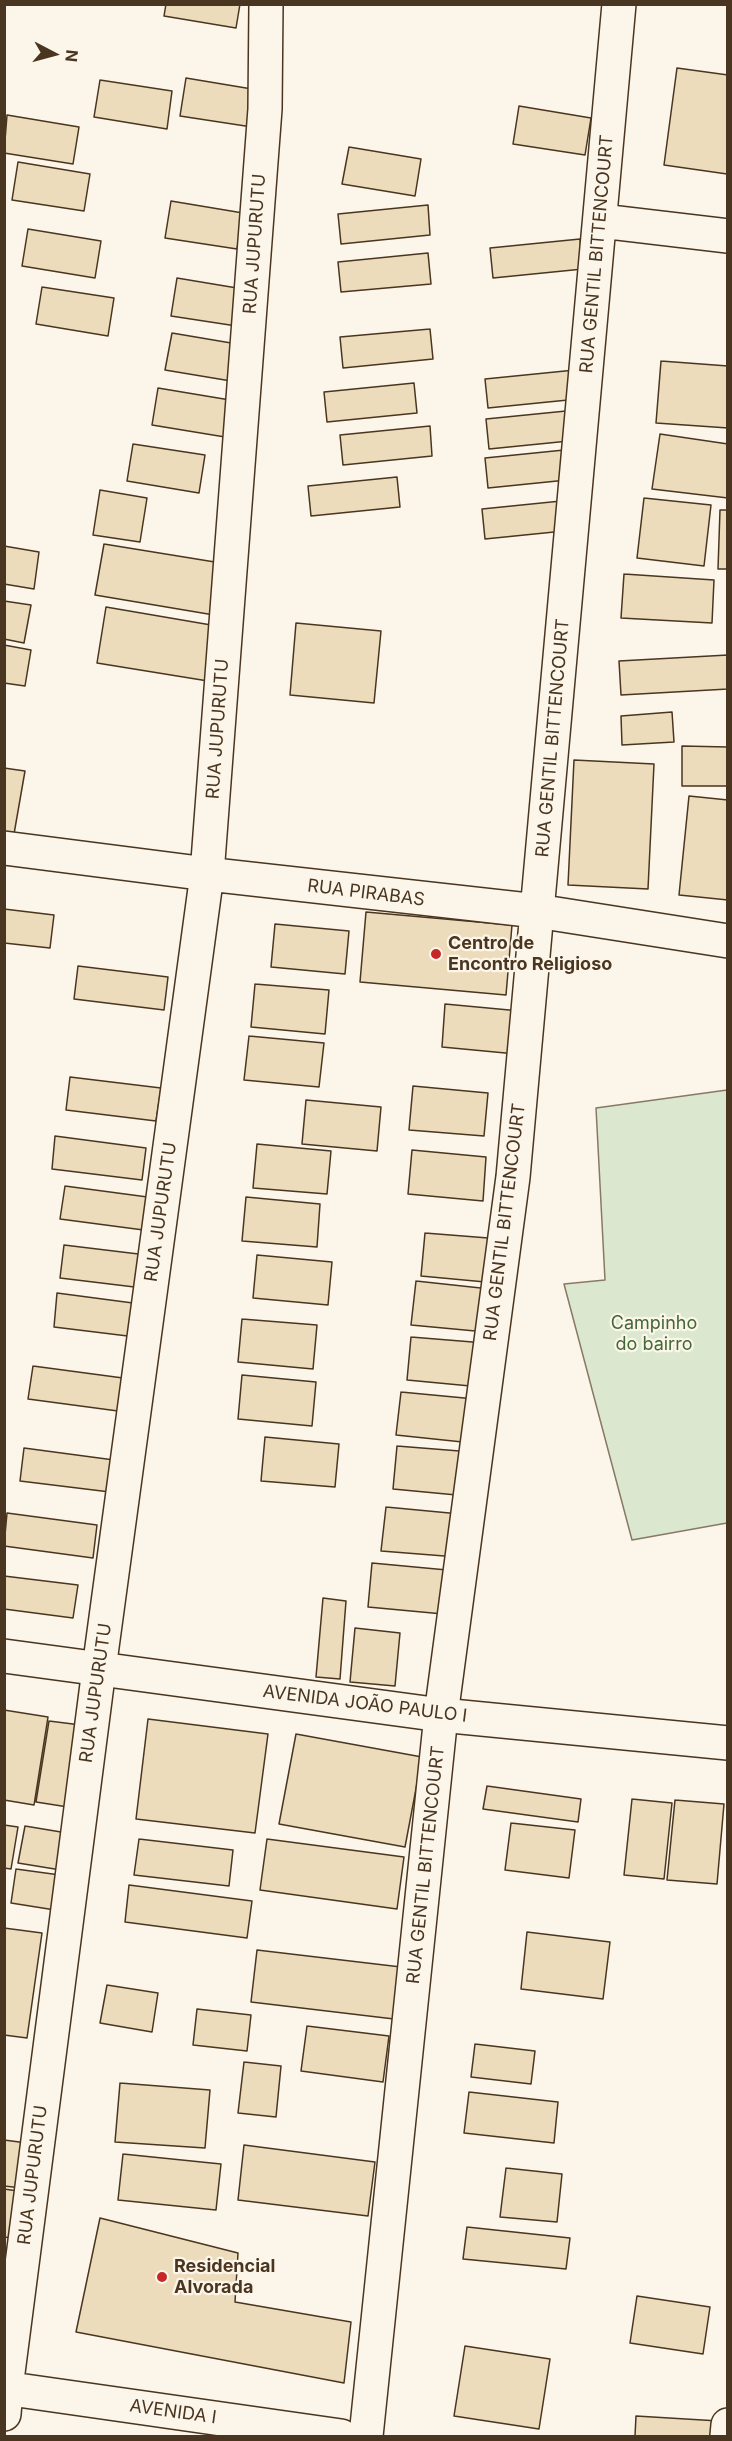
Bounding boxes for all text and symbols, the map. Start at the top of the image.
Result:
north arrow [24,24,84,84]
text: N [61,49,82,63]
street label: RUA GENTIL BITTENCOURT [576,134,618,374]
street label: RUA JUPURUTU [239,173,271,315]
street label: RUA GENTIL BITTENCOURT [532,618,574,858]
street label: RUA JUPURUTU [202,658,234,800]
street label: RUA PIRABAS [306,875,426,911]
place label: Centro de Encontro Religioso [448,933,612,976]
marker: Centro de Encontro Religioso [429,947,443,961]
street label: RUA GENTIL BITTENCOURT [480,1102,530,1342]
street label: RUA JUPURUTU [141,1141,181,1283]
park label: Campinho do bairro [611,1313,697,1356]
street label: RUA JUPURUTU [76,1622,116,1764]
street label: AVENIDA JOÃO PAULO I [262,1681,468,1727]
street label: RUA GENTIL BITTENCOURT [403,1745,449,1985]
street label: RUA JUPURUTU [14,2104,52,2246]
place label: Residencial Alvorada [174,2256,275,2298]
marker: Residencial Alvorada [155,2270,169,2284]
street label: AVENIDA I [128,2395,218,2429]

